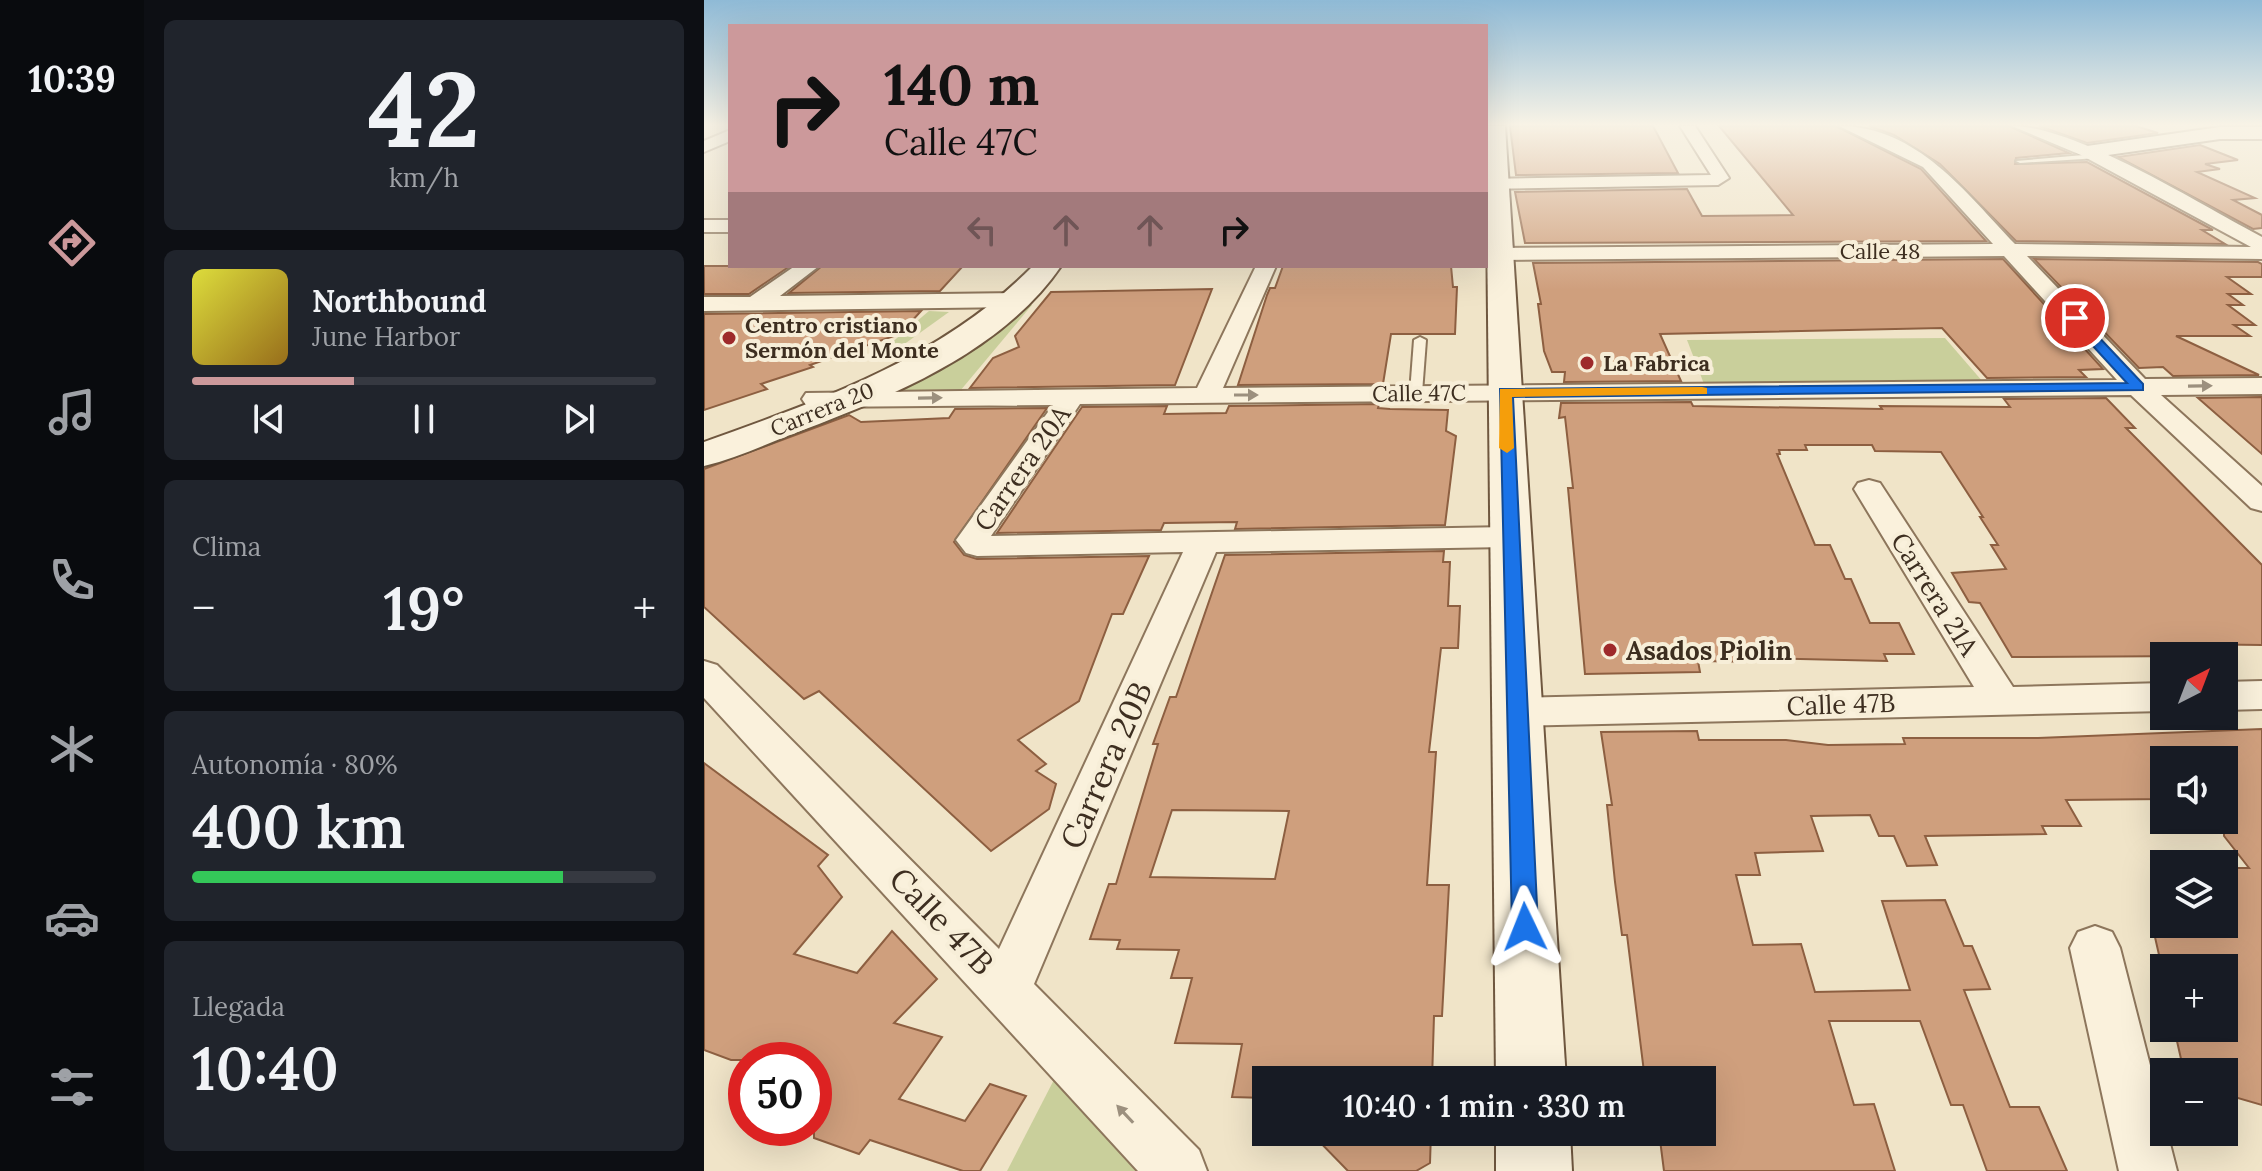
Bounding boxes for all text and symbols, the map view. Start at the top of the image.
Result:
text: 42 [368,42,480,175]
text: 140 m [884,49,1039,120]
text: 10:39 [28,56,116,102]
icon: right [752,56,856,160]
text: Calle 47C [884,119,1038,165]
text: km/h [389,161,459,194]
icon: left [960,208,1004,252]
icon: ahead [1044,208,1088,252]
icon: ahead [1128,208,1172,252]
icon: right [1212,208,1256,252]
icon: directions [44,215,100,271]
street label: Calle 48 [1840,237,1920,265]
text: Northbound [312,282,487,320]
pin [2041,284,2109,352]
icon: arrive [2053,296,2097,340]
place label: Centro cristiano Sermón del Monte [745,311,939,364]
text: June Harbor [312,320,460,353]
marker: Centro cristiano Sermón del Monte [720,329,738,347]
place label: La Fabrica [1603,349,1711,377]
marker: La Fabrica [1578,354,1596,372]
street label: Carrera 20 [766,376,878,442]
street label: Calle 47C [1372,378,1466,408]
one-way arrow [2188,380,2213,392]
icon: music [44,384,100,440]
one-way arrow [1234,389,1259,401]
one-way arrow [918,392,943,404]
icon: previous [247,397,291,441]
icon: pause [402,397,446,441]
icon: next [557,397,601,441]
street label: Carrera 20A [967,398,1078,537]
street label: Carrera 21A [1884,526,1986,662]
text: Clima [192,530,261,563]
icon: phone [44,552,100,608]
text: 19° [383,570,465,646]
text: − [192,580,215,636]
text: + [633,580,656,636]
place label: Asados Piolin [1626,634,1792,667]
marker: Asados Piolin [1601,641,1619,659]
north arrow [2150,642,2238,730]
map controls [2150,642,2238,1146]
street label: Carrera 20B [1051,675,1161,855]
street label: Calle 47B [1786,686,1896,722]
icon: climate [44,721,100,777]
button: sound [2150,746,2238,834]
text: Autonomía · 80% [192,748,398,781]
text: 400 km [192,788,405,864]
button: layers [2150,850,2238,938]
street label: Calle 47B [881,859,1003,983]
position arrow [1483,885,1567,969]
icon: car [44,890,100,946]
button: + [2150,954,2238,1042]
text: Llegada [192,990,285,1023]
text: 10:40 [192,1030,339,1106]
speed limit sign: 50 [728,1042,832,1146]
button: − [2150,1058,2238,1146]
icon: filters [44,1059,100,1115]
text: 10:40 · 1 min · 330 m [1343,1087,1625,1125]
one-way arrow [1116,1104,1134,1123]

